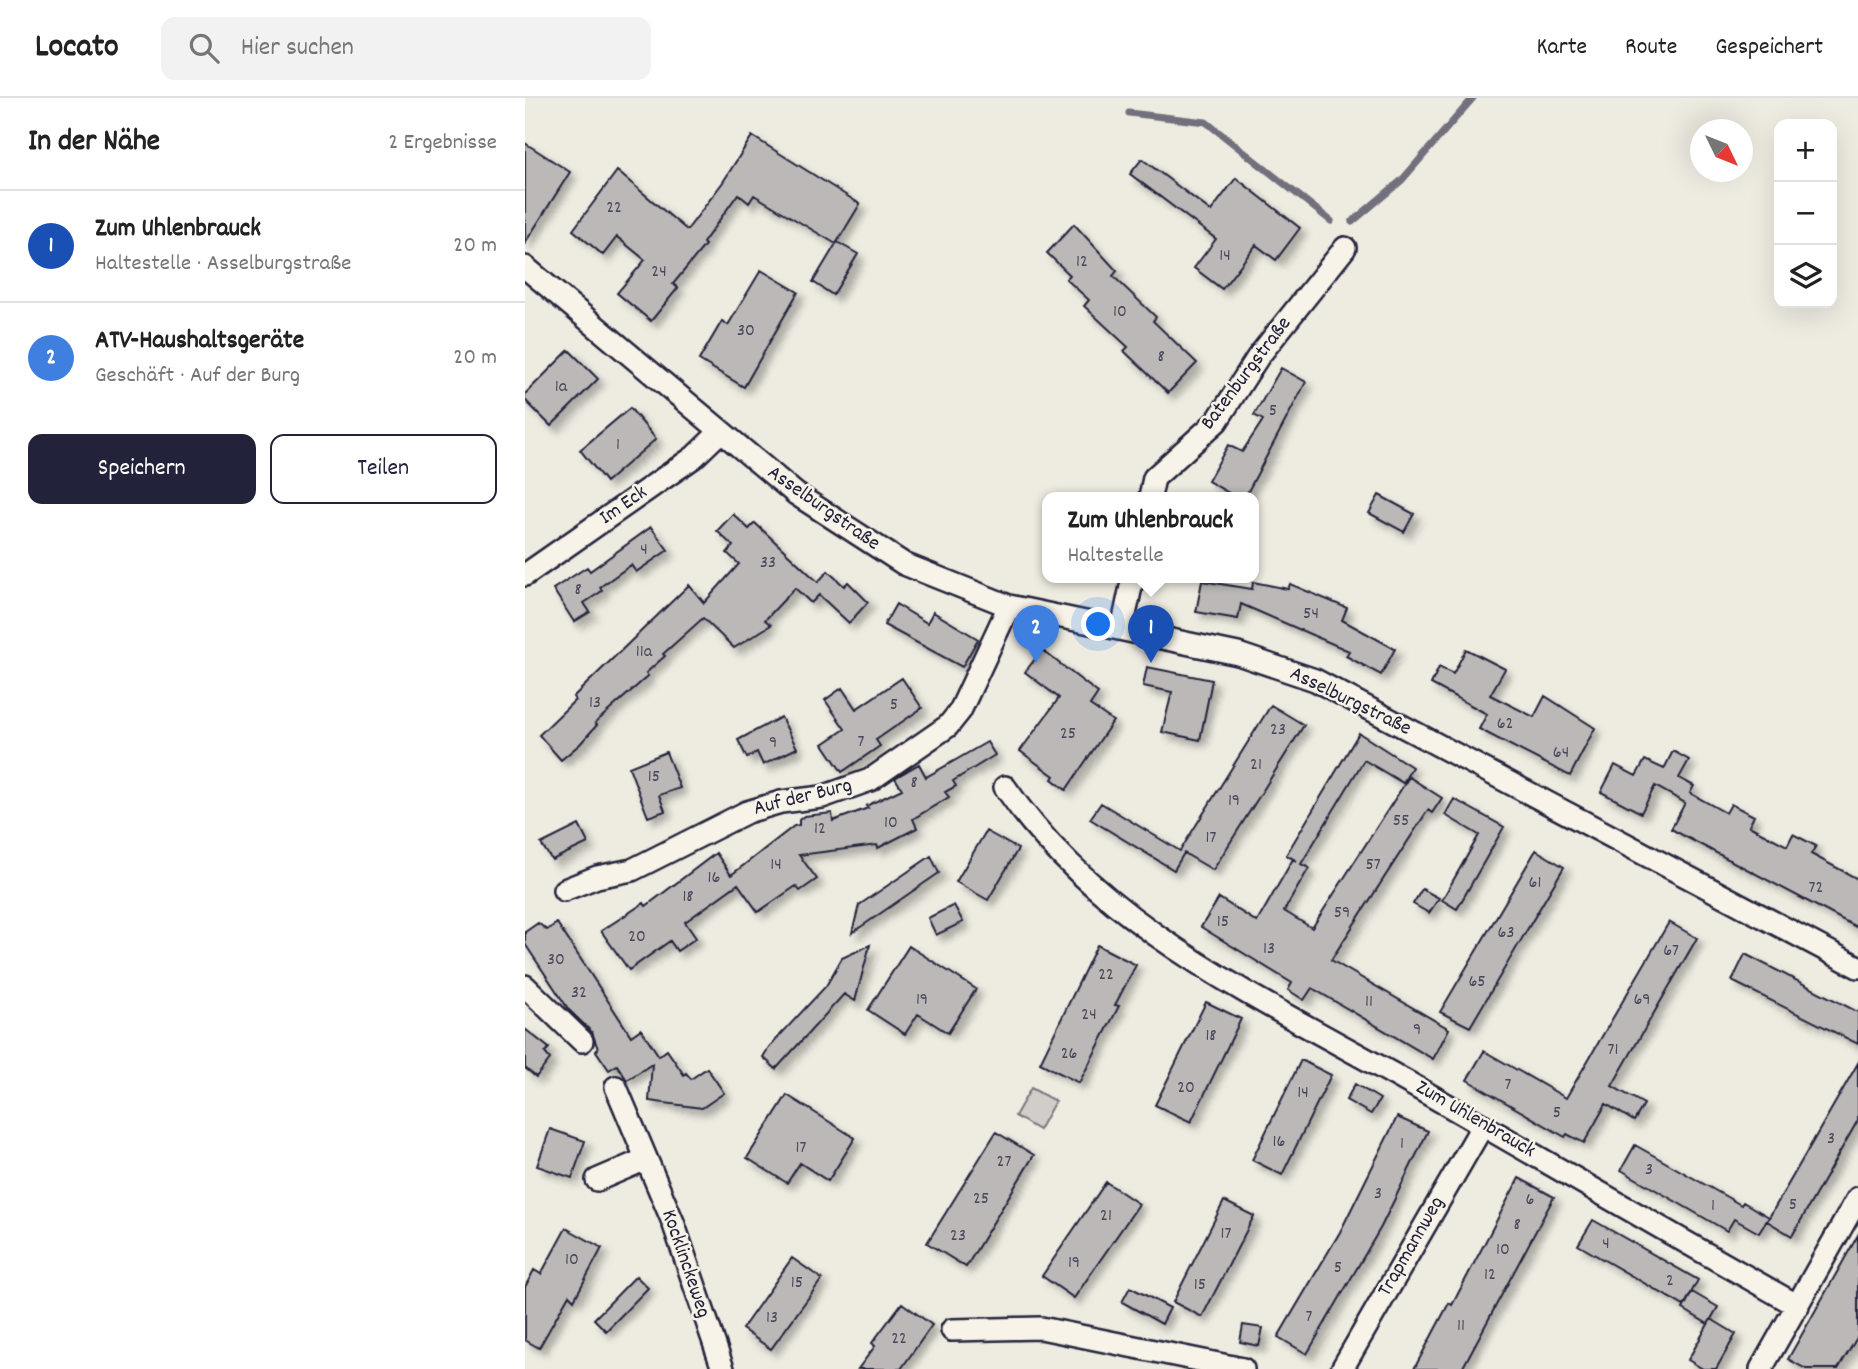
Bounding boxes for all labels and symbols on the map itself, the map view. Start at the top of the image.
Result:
north arrow [1690,119,1753,182]
house number: 22 [606,196,622,221]
house number: 14 [1219,244,1231,269]
house number: 12 [1076,250,1088,275]
house number: 24 [651,260,667,285]
house number: 10 [1113,300,1127,325]
street label: Batenburgstraße [1194,311,1300,437]
house number: 30 [737,319,755,344]
house number: 8 [1157,345,1165,370]
house number: 1a [555,375,568,400]
house number: 5 [1269,399,1277,424]
house number: 1 [616,433,620,458]
street label: Asselburgstraße [760,459,886,559]
street label: Im Eck [594,479,654,533]
house number: 4 [640,538,648,563]
house number: 33 [760,551,776,576]
house number: 8 [574,578,582,603]
house number: 54 [1303,602,1319,627]
pin: 2 [1013,605,1059,663]
pin: 1 [1128,605,1174,663]
your location [1081,607,1115,641]
house number: 11a [636,640,653,665]
street label: Asselburgstraße [1284,660,1416,744]
house number: 13 [589,691,601,716]
house number: 5 [890,693,898,718]
house number: 62 [1497,712,1513,737]
house number: 23 [1270,718,1286,743]
house number: 25 [1060,722,1076,747]
house number: 7 [858,730,865,755]
house number: 9 [769,731,777,756]
house number: 64 [1553,741,1569,766]
house number: 21 [1250,753,1262,778]
house number: 15 [648,765,660,790]
street label: Auf der Burg [751,771,855,825]
house number: 8 [910,771,918,796]
house number: 19 [1228,789,1240,814]
house number: 55 [1393,809,1409,834]
house number: 10 [884,811,898,836]
house number: 12 [814,817,826,842]
house number: 17 [1206,826,1217,851]
house number: 14 [770,853,782,878]
house number: 57 [1365,853,1381,878]
house number: 16 [708,866,720,891]
house number: 61 [1529,871,1541,896]
house number: 72 [1809,876,1823,901]
house number: 18 [682,885,694,910]
house number: 59 [1334,901,1350,926]
house number: 15 [1217,910,1229,935]
house number: 63 [1498,921,1514,946]
house number: 20 [628,925,646,950]
house number: 13 [1263,937,1275,962]
house number: 67 [1663,939,1679,964]
house number: 30 [547,948,565,973]
house number: 22 [1098,963,1114,988]
house number: 65 [1468,970,1486,995]
house number: 32 [571,981,587,1006]
house number: 19 [916,988,928,1013]
house number: 69 [1633,988,1651,1013]
house number: 11 [1365,990,1373,1015]
house number: 24 [1081,1003,1097,1028]
house number: 9 [1413,1018,1421,1043]
house number: 18 [1205,1024,1217,1049]
house number: 71 [1608,1038,1618,1063]
house number: 26 [1061,1042,1077,1067]
street label: Zum Uhlenbrauck [1409,1073,1541,1167]
house number: 7 [1505,1073,1512,1098]
house number: 20 [1177,1076,1195,1101]
house number: 14 [1297,1081,1309,1106]
house number: 5 [1553,1101,1561,1126]
house number: 3 [1827,1127,1835,1152]
house number: 16 [1273,1130,1285,1155]
house number: 1 [1400,1132,1404,1157]
house number: 17 [796,1136,807,1161]
house number: 27 [997,1150,1011,1175]
house number: 3 [1645,1158,1653,1183]
house number: 3 [1374,1182,1382,1207]
house number: 25 [973,1187,989,1212]
house number: 6 [1526,1188,1534,1213]
street label: Trapmannweg [1371,1191,1453,1303]
house number: 5 [1789,1193,1797,1218]
house number: 1 [1711,1194,1715,1219]
house number: 21 [1100,1204,1112,1229]
street label: Kocklinckeweg [652,1206,718,1322]
house number: 8 [1513,1213,1521,1238]
house number: 17 [1221,1222,1232,1247]
house number: 23 [950,1224,966,1249]
house number: 4 [1602,1232,1610,1257]
house number: 10 [1496,1238,1510,1263]
house number: 10 [565,1248,579,1273]
house number: 19 [1068,1251,1080,1276]
house number: 5 [1334,1256,1342,1281]
house number: 12 [1484,1263,1496,1288]
house number: 2 [1666,1269,1674,1294]
house number: 15 [791,1271,803,1296]
house number: 15 [1194,1273,1206,1298]
house number: 7 [1306,1305,1313,1330]
house number: 13 [766,1306,778,1331]
house number: 11 [1457,1314,1465,1339]
house number: 22 [891,1327,907,1352]

